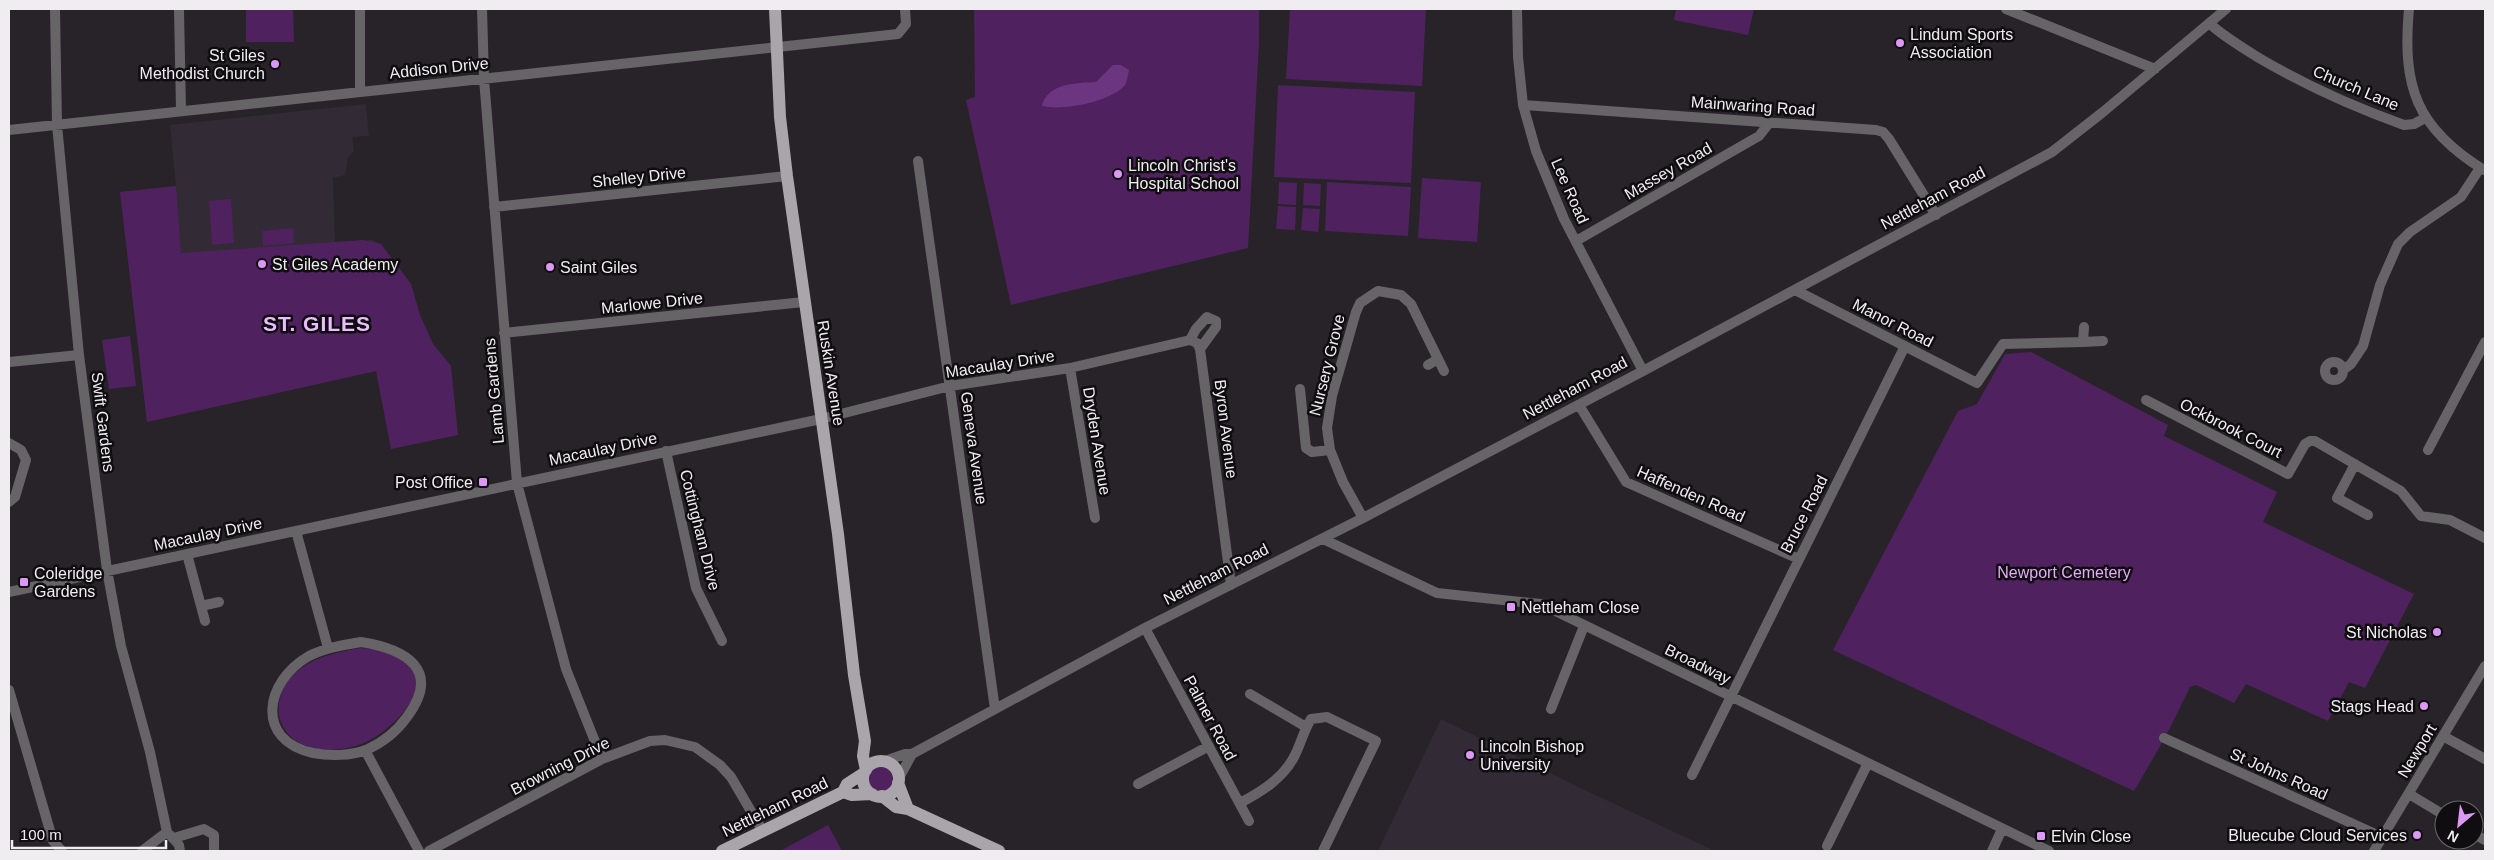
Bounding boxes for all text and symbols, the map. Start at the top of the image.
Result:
place label: Lindum Sports Association [1910,26,2013,61]
marker: Lindum Sports Association [1894,37,1906,49]
place label: St Giles Methodist Church [140,47,265,82]
street label: Addison Drive [389,54,490,82]
marker: St Giles Methodist Church [269,58,281,70]
street label: Church Lane [2311,62,2402,114]
street label: Mainwaring Road [1690,93,1816,119]
street label: Massey Road [1621,139,1715,203]
street label: Lee Road [1548,156,1592,226]
place label: Lincoln Christ's Hospital School [1128,157,1239,192]
street label: Nettleham Road [1878,163,1988,233]
street label: Shelley Drive [591,164,687,190]
marker: Lincoln Christ's Hospital School [1112,168,1124,180]
place label: St Giles Academy [272,256,398,273]
marker: St Giles Academy [256,258,268,270]
place label: Saint Giles [560,259,637,276]
marker: Saint Giles [544,261,556,273]
street label: Marlowe Drive [600,289,704,317]
street label: Manor Road [1850,295,1936,351]
district label: ST. GILES [263,312,371,335]
street label: Nursery Grove [1306,312,1348,418]
street label: Ruskin Avenue [814,319,848,427]
street label: Lamb Gardens [481,338,507,444]
street label: Macaulay Drive [944,347,1056,381]
street label: Nettleham Road [1520,353,1630,423]
street label: Swift Gardens [88,371,118,473]
street label: Byron Avenue [1212,379,1241,479]
street label: Dryden Avenue [1080,386,1114,496]
street label: Geneva Avenue [958,391,990,506]
street label: Ockbrook Court [2177,395,2285,461]
street label: Macaulay Drive [547,429,659,469]
street label: Haffenden Road [1634,463,1748,525]
street label: Cottingham Drive [677,468,723,592]
street label: Bruce Road [1777,472,1831,556]
place label: Post Office [395,474,473,491]
marker: Post Office [477,476,489,488]
street label: Macaulay Drive [152,514,264,554]
street label: Nettleham Road [1161,540,1271,608]
park label: Newport Cemetery [1997,564,2131,581]
place label: Coleridge Gardens [34,565,103,600]
marker: Coleridge Gardens [18,576,30,588]
place label: Nettleham Close [1521,599,1639,616]
marker: Nettleham Close [1505,601,1517,613]
place label: St Nicholas [2346,624,2427,641]
marker: St Nicholas [2431,626,2443,638]
street label: Broadway [1662,641,1734,687]
street label: Palmer Road [1181,673,1239,763]
place label: Stags Head [2330,698,2414,715]
marker: Stags Head [2418,700,2430,712]
street label: Newport [2394,721,2440,781]
street label: Browning Drive [508,734,612,798]
place label: Lincoln Bishop University [1480,738,1584,773]
street label: St Johns Road [2228,745,2330,803]
marker: Lincoln Bishop University [1464,749,1476,761]
street label: Nettleham Road [719,774,831,840]
north arrow [2434,800,2484,850]
scale bar [12,818,166,850]
text: 100 m [20,826,62,843]
place label: Bluecube Cloud Services [2228,827,2407,844]
text: N [2445,827,2461,846]
place label: Elvin Close [2051,828,2131,845]
marker: Bluecube Cloud Services [2411,829,2423,841]
marker: Elvin Close [2035,830,2047,842]

